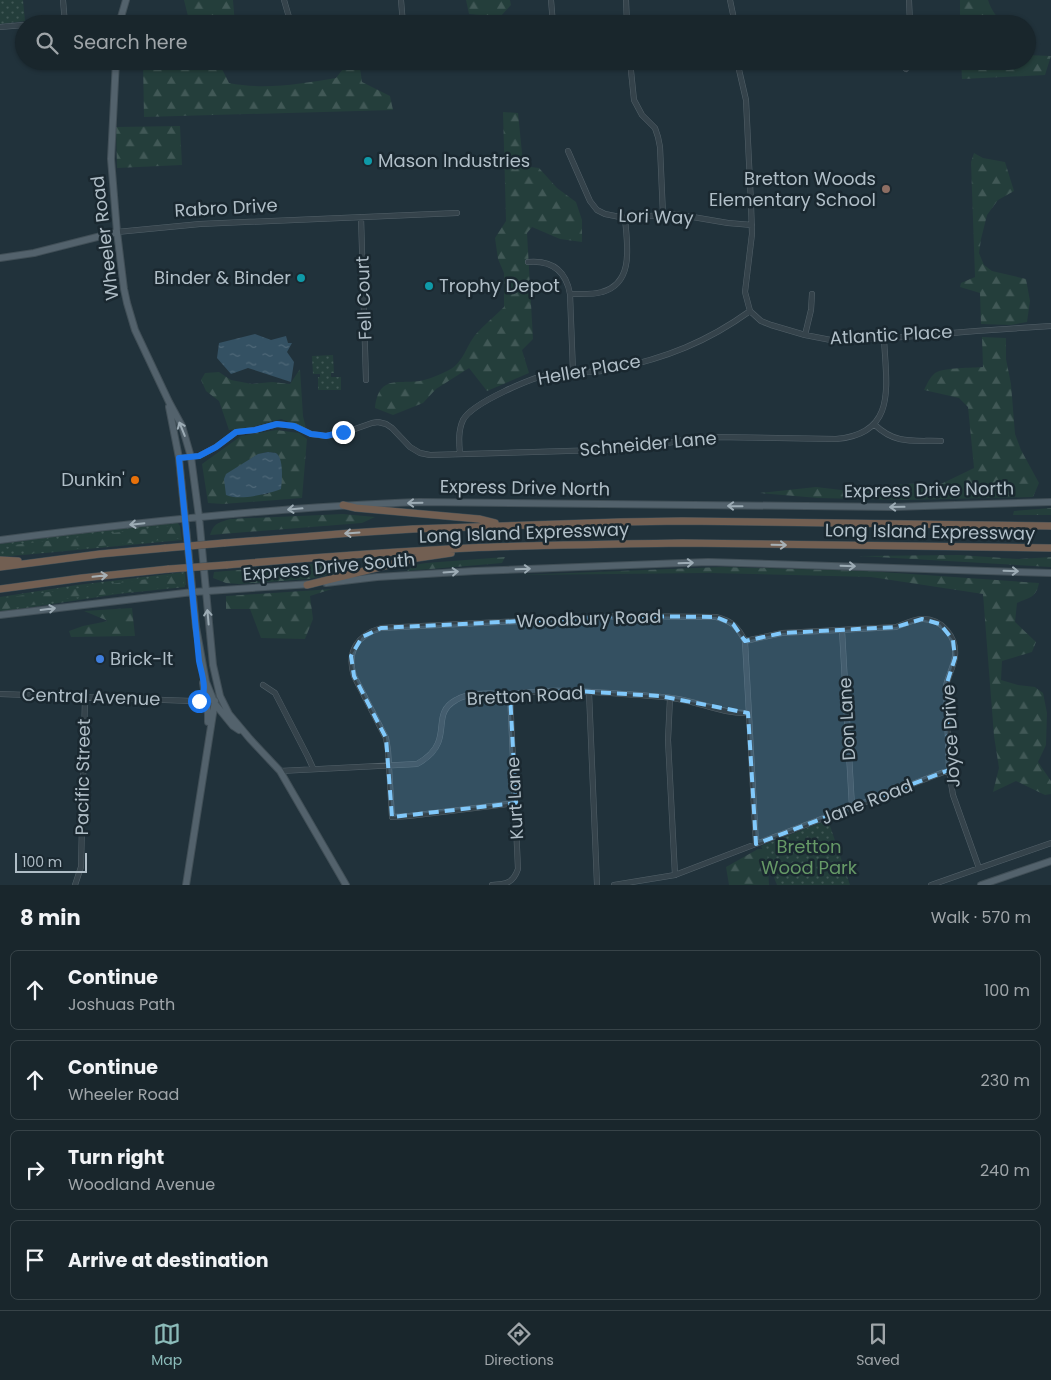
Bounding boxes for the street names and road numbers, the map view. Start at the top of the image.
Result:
street label: Wheeler Road [84,174,125,302]
street label: Rabro Drive [174,192,278,223]
street label: Lori Way [618,203,694,230]
street label: Fell Court [350,256,377,340]
street label: Atlantic Place [829,319,953,350]
street label: Heller Place [535,348,642,391]
street label: Schneider Lane [578,425,718,462]
street label: Express Drive North [440,474,610,501]
street label: Express Drive North [844,476,1014,503]
street label: Long Island Expressway [418,516,630,549]
street label: Long Island Expressway [825,517,1035,546]
street label: Express Drive South [242,547,416,586]
street label: Woodbury Road [516,603,662,634]
street label: Don Lane [832,677,861,761]
street label: Bretton Road [466,680,584,711]
street label: Central Avenue [21,682,161,711]
street label: Joyce Drive [935,684,966,788]
street label: Pacific Street [69,718,96,836]
street label: Kurt Lane [500,756,529,840]
street label: Jane Road [818,773,916,830]

